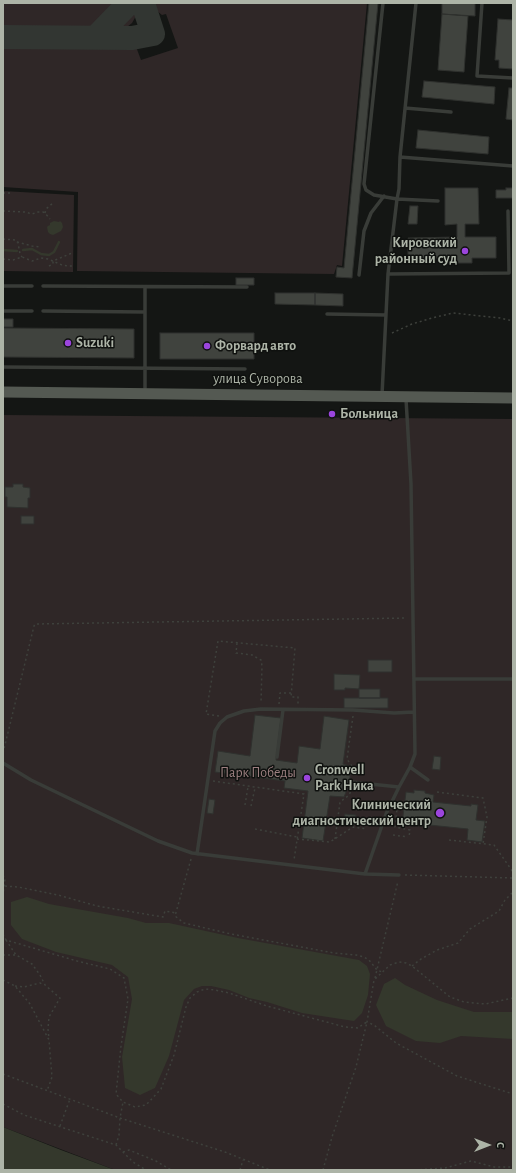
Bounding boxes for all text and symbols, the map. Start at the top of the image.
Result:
place label: Кировский районный суд [375,235,457,268]
marker: Кировский районный суд [460,246,470,256]
place label: Suzuki [76,335,114,351]
marker: Suzuki [63,338,73,348]
place label: Форвард авто [215,338,296,354]
marker: Форвард авто [202,341,212,351]
street label: улица Суворова [213,371,303,387]
place label: Больница [340,406,398,422]
marker: Больница [327,409,337,419]
place label: Cronwell Park Ника [315,762,374,794]
park label: Парк Победы [220,765,296,781]
marker: Cronwell Park Ника [302,773,312,783]
place label: Клинический диагностический центр [293,797,431,830]
marker: Клинический диагностический центр [434,807,446,819]
north arrow [468,1125,508,1165]
text: С [495,1142,506,1148]

